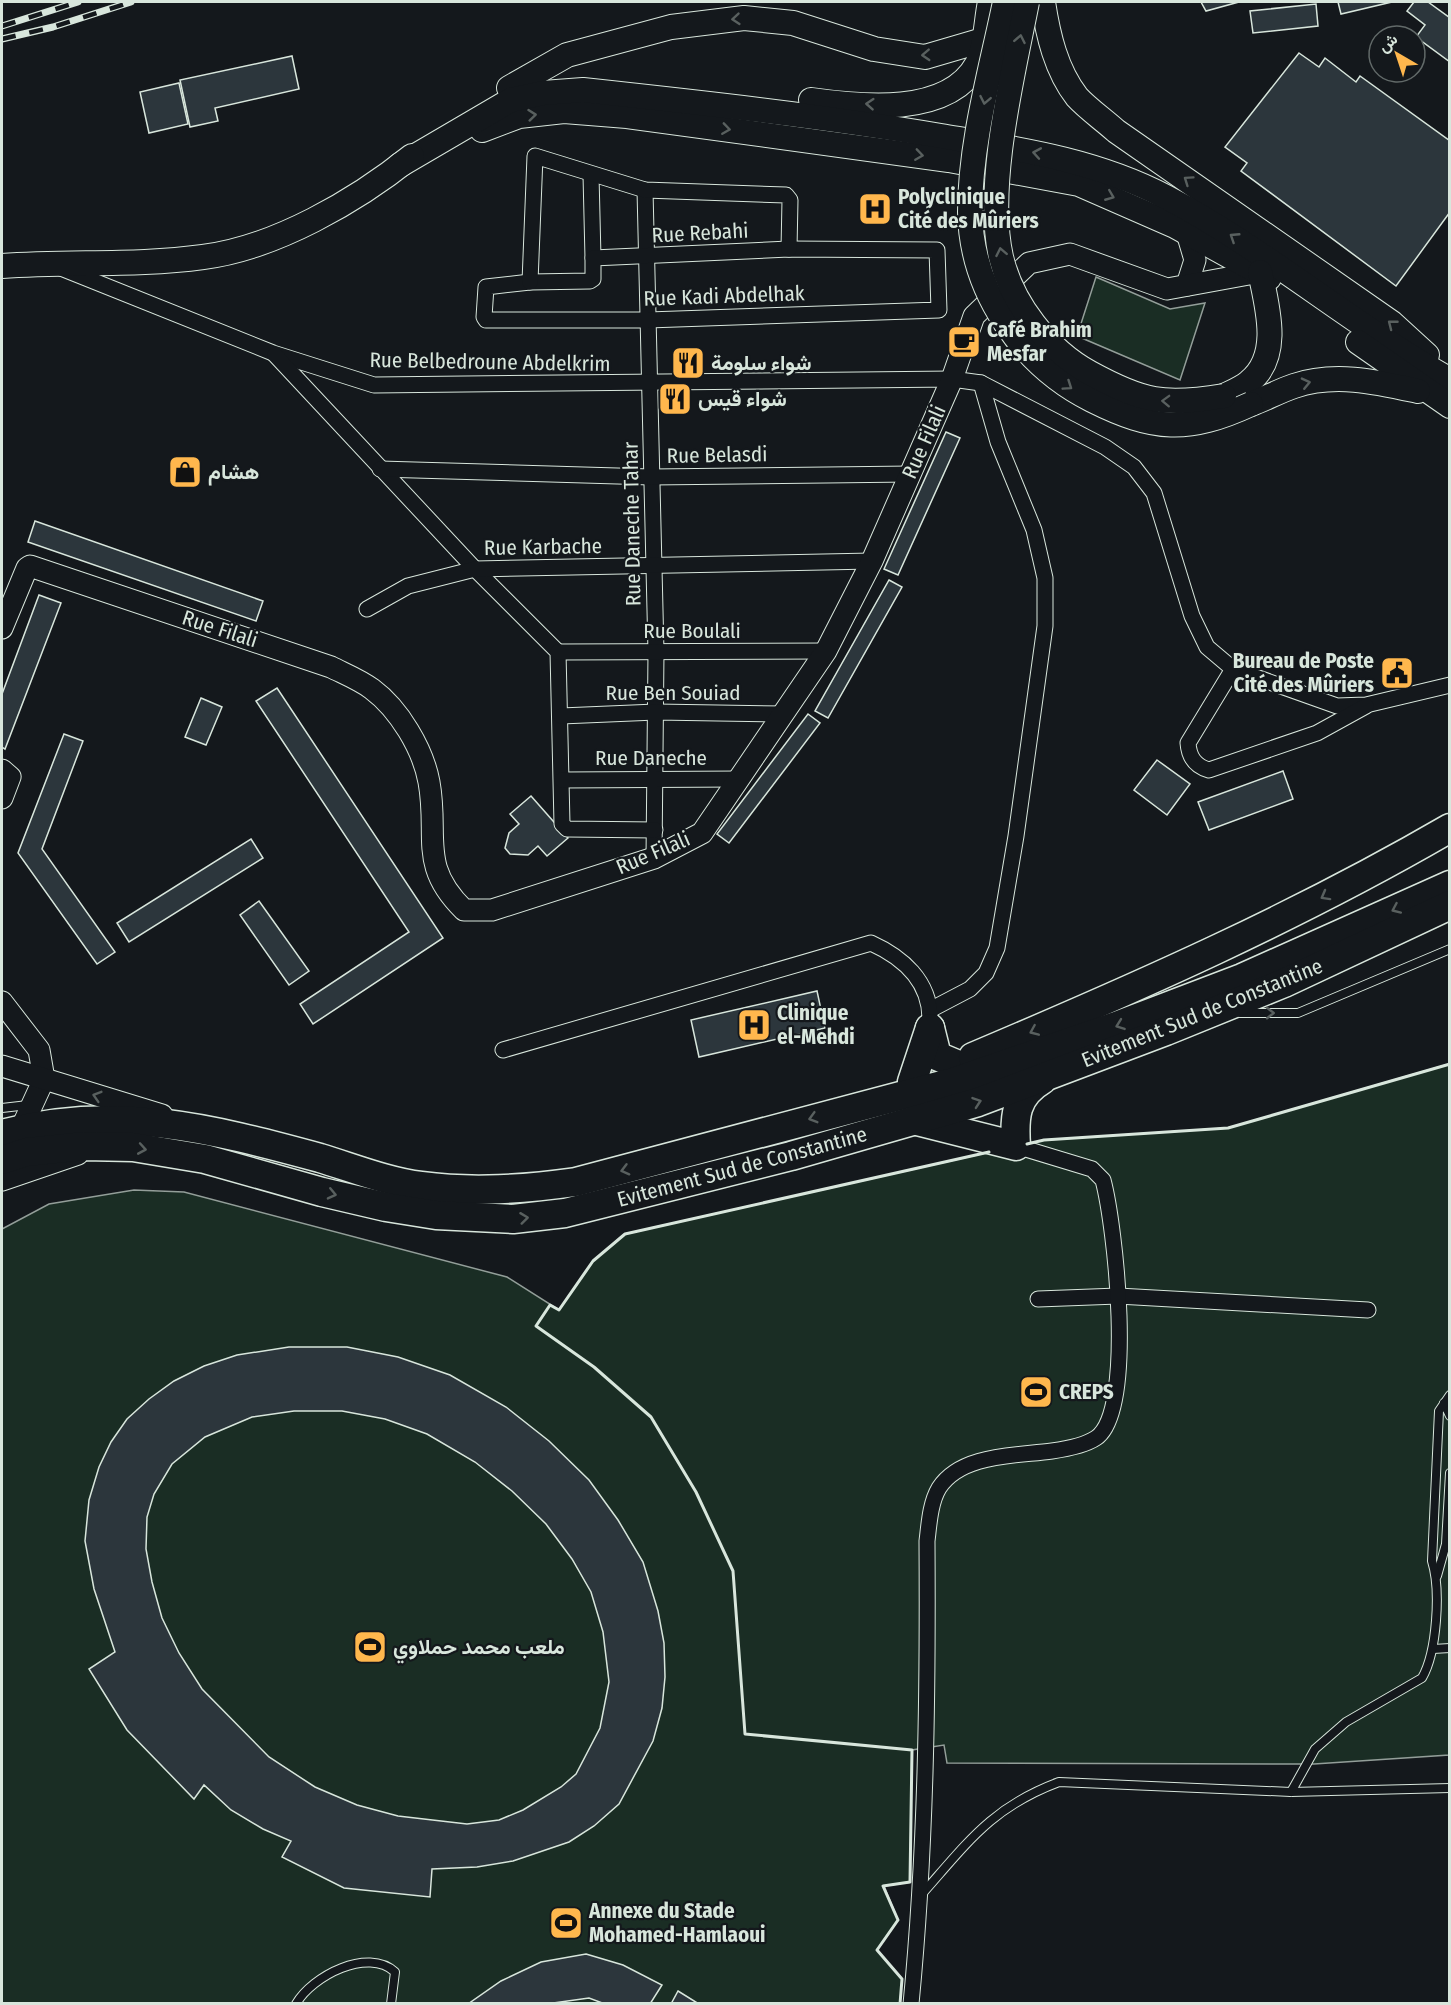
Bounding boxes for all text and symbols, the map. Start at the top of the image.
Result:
one-way arrow [732,12,741,25]
north arrow [1367,24,1427,84]
text: ش [1374,29,1401,56]
one-way arrow [1013,34,1026,44]
one-way arrow [922,48,931,61]
one-way arrow [979,95,992,105]
one-way arrow [865,98,874,111]
one-way arrow [528,109,537,122]
one-way arrow [722,123,731,135]
one-way arrow [1032,147,1042,160]
one-way arrow [915,149,924,161]
one-way arrow [1183,176,1194,187]
place label: Polyclinique Cité des Mûriers [898,184,1039,234]
one-way arrow [1103,189,1114,201]
hospital icon: Polyclinique Cité des Mûriers [857,191,893,227]
street label: Rue Rebahi [651,217,749,249]
one-way arrow [1230,232,1240,244]
one-way arrow [995,248,1008,258]
street label: Rue Kadi Abdelhak [643,280,805,312]
place label: Café Brahim Mesfar [987,317,1092,367]
one-way arrow [1388,320,1399,331]
cafe icon: Café Brahim Mesfar [946,324,982,360]
restaurant icon: شواء سلومة [670,345,706,381]
street label: Rue Belbedroune Abdelkrim [369,347,611,377]
place label: شواء سلومة [711,350,812,376]
one-way arrow [1300,378,1310,391]
one-way arrow [1062,379,1073,390]
restaurant icon: شواء قيس [657,381,693,417]
place label: شواء قيس [698,386,787,412]
one-way arrow [1162,395,1171,407]
street label: Rue Filali [896,401,952,483]
street label: Rue Daneche Tahar [618,441,646,606]
street label: Rue Belasdi [666,441,768,469]
shop icon: هشام [167,454,203,490]
place label: هشام [208,459,259,486]
street label: Rue Karbache [484,533,602,561]
street label: Rue Filali [179,605,261,653]
street label: Rue Boulali [643,618,741,644]
place label: Bureau de Poste Cité des Mûriers [1233,648,1374,698]
public building icon: Bureau de Poste Cité des Mûriers [1379,655,1415,691]
street label: Rue Ben Souiad [606,680,740,706]
street label: Rue Daneche [595,745,707,771]
street label: Rue Filali [612,826,694,880]
one-way arrow [1320,889,1331,900]
one-way arrow [1392,901,1403,913]
street label: Evitement Sud de Constantine [1078,953,1326,1073]
place label: Clinique el-Mehdi [777,1000,855,1050]
hospital icon: Clinique el-Mehdi [736,1007,772,1043]
one-way arrow [1266,1007,1275,1019]
one-way arrow [1115,1017,1126,1030]
one-way arrow [1029,1024,1040,1036]
one-way arrow [92,1091,103,1103]
one-way arrow [971,1096,982,1109]
one-way arrow [808,1111,819,1123]
street label: Evitement Sud de Constantine [614,1121,870,1213]
one-way arrow [138,1142,147,1154]
one-way arrow [620,1163,631,1175]
one-way arrow [326,1187,336,1200]
one-way arrow [520,1212,529,1225]
sports icon: CREPS [1018,1374,1054,1410]
place label: CREPS [1059,1379,1114,1405]
sports icon: ملعب محمد حملاوي [352,1629,388,1665]
place label: ملعب محمد حملاوي [393,1634,565,1664]
place label: Annexe du Stade Mohamed-Hamlaoui [588,1898,765,1948]
sports icon: Annexe du Stade Mohamed-Hamlaoui [548,1905,584,1941]

